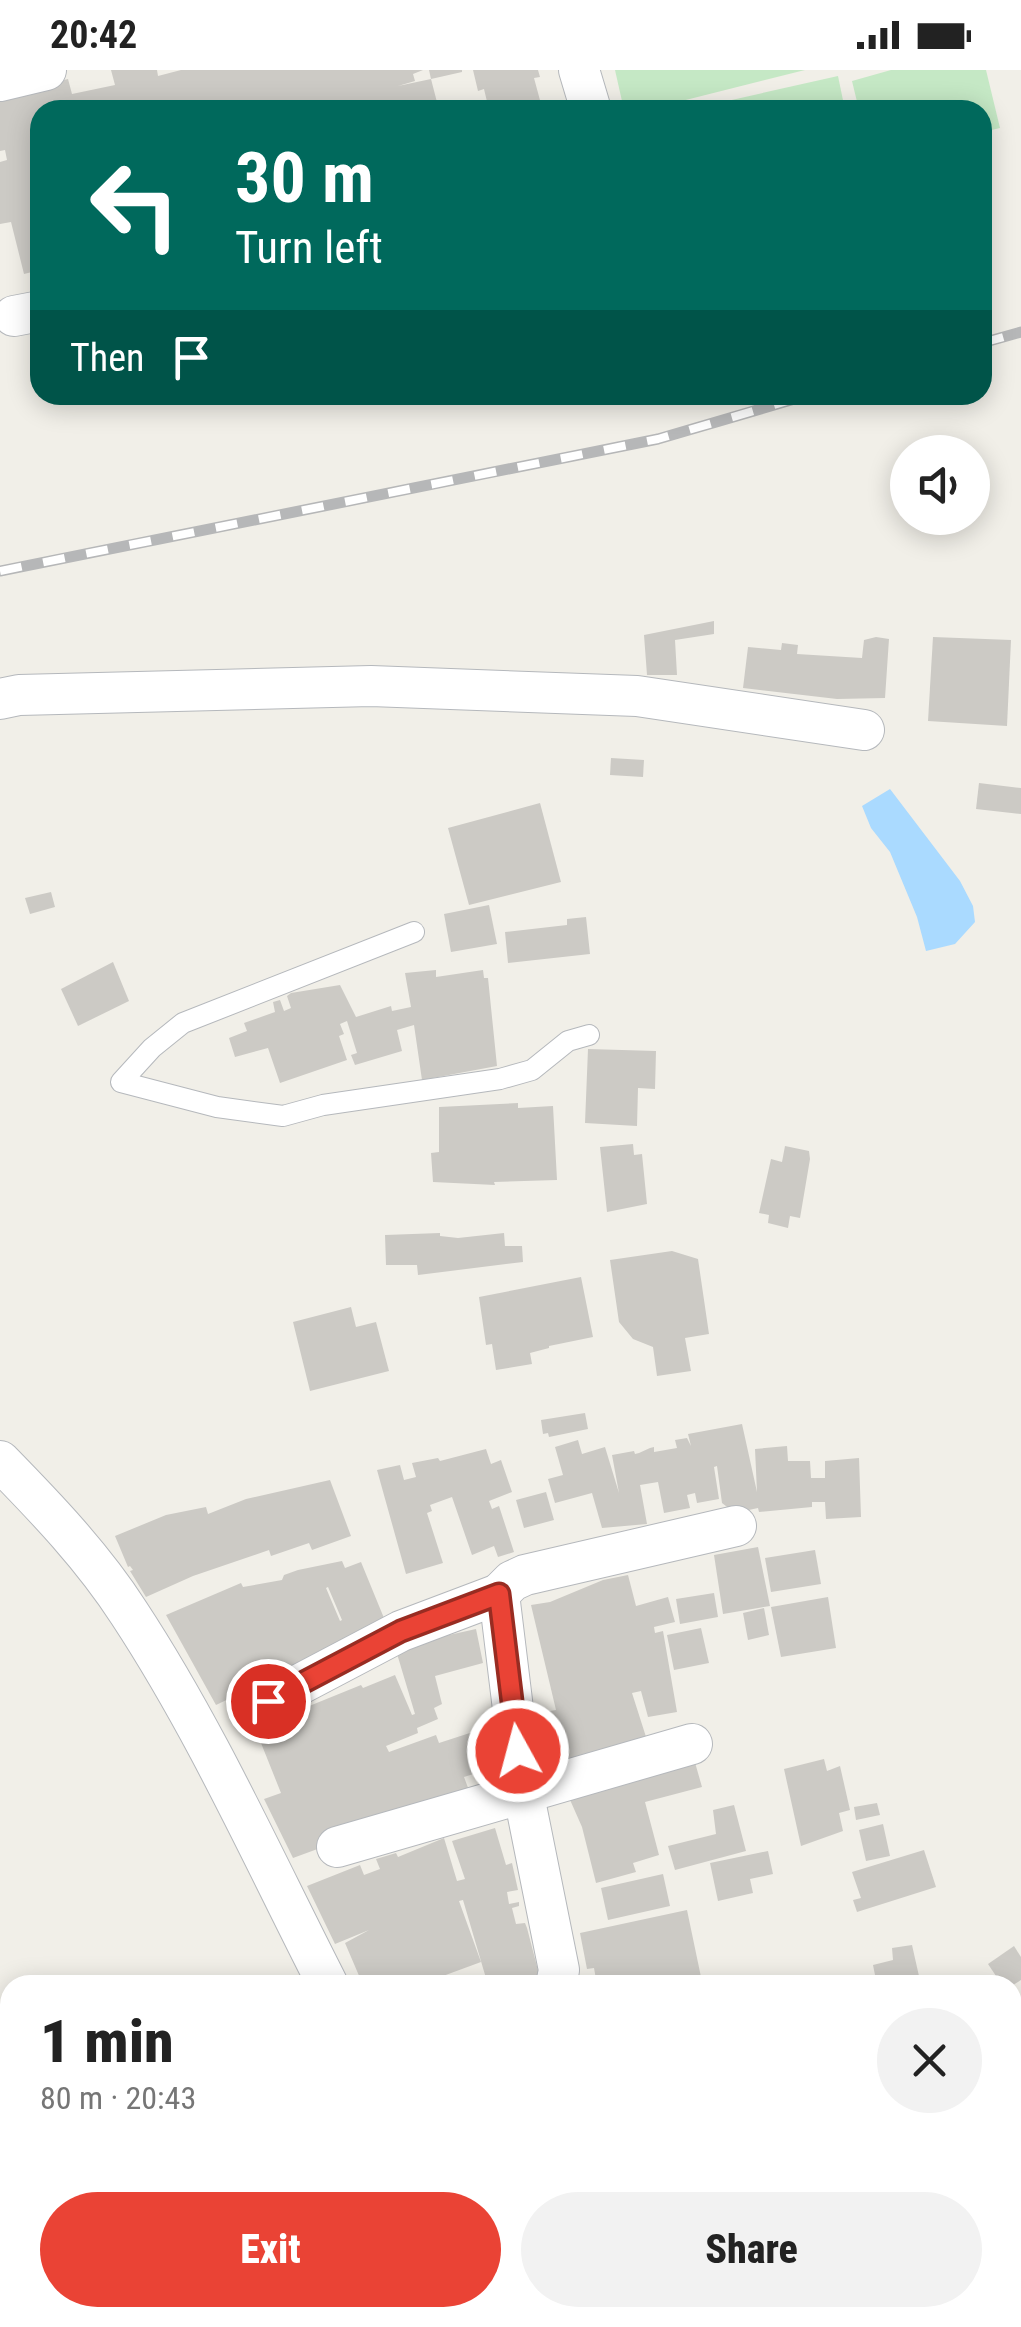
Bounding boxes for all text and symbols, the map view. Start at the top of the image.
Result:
text: 20:42 [50,13,137,57]
text: 30 m [235,137,374,219]
icon: left [70,140,200,270]
text: Turn left [235,221,383,274]
icon: arrive [164,330,219,385]
text: Then [70,336,144,380]
map controls [890,435,990,535]
button: sound [890,435,990,535]
pin [226,1659,311,1744]
icon: arrive [241,1674,296,1729]
position arrow [466,1699,570,1803]
text: 1 min [40,2006,174,2077]
button: close [877,2008,982,2113]
text: 80 m · 20:43 [40,2079,196,2117]
button: Exit [40,2192,501,2307]
button: Share [521,2192,982,2307]

